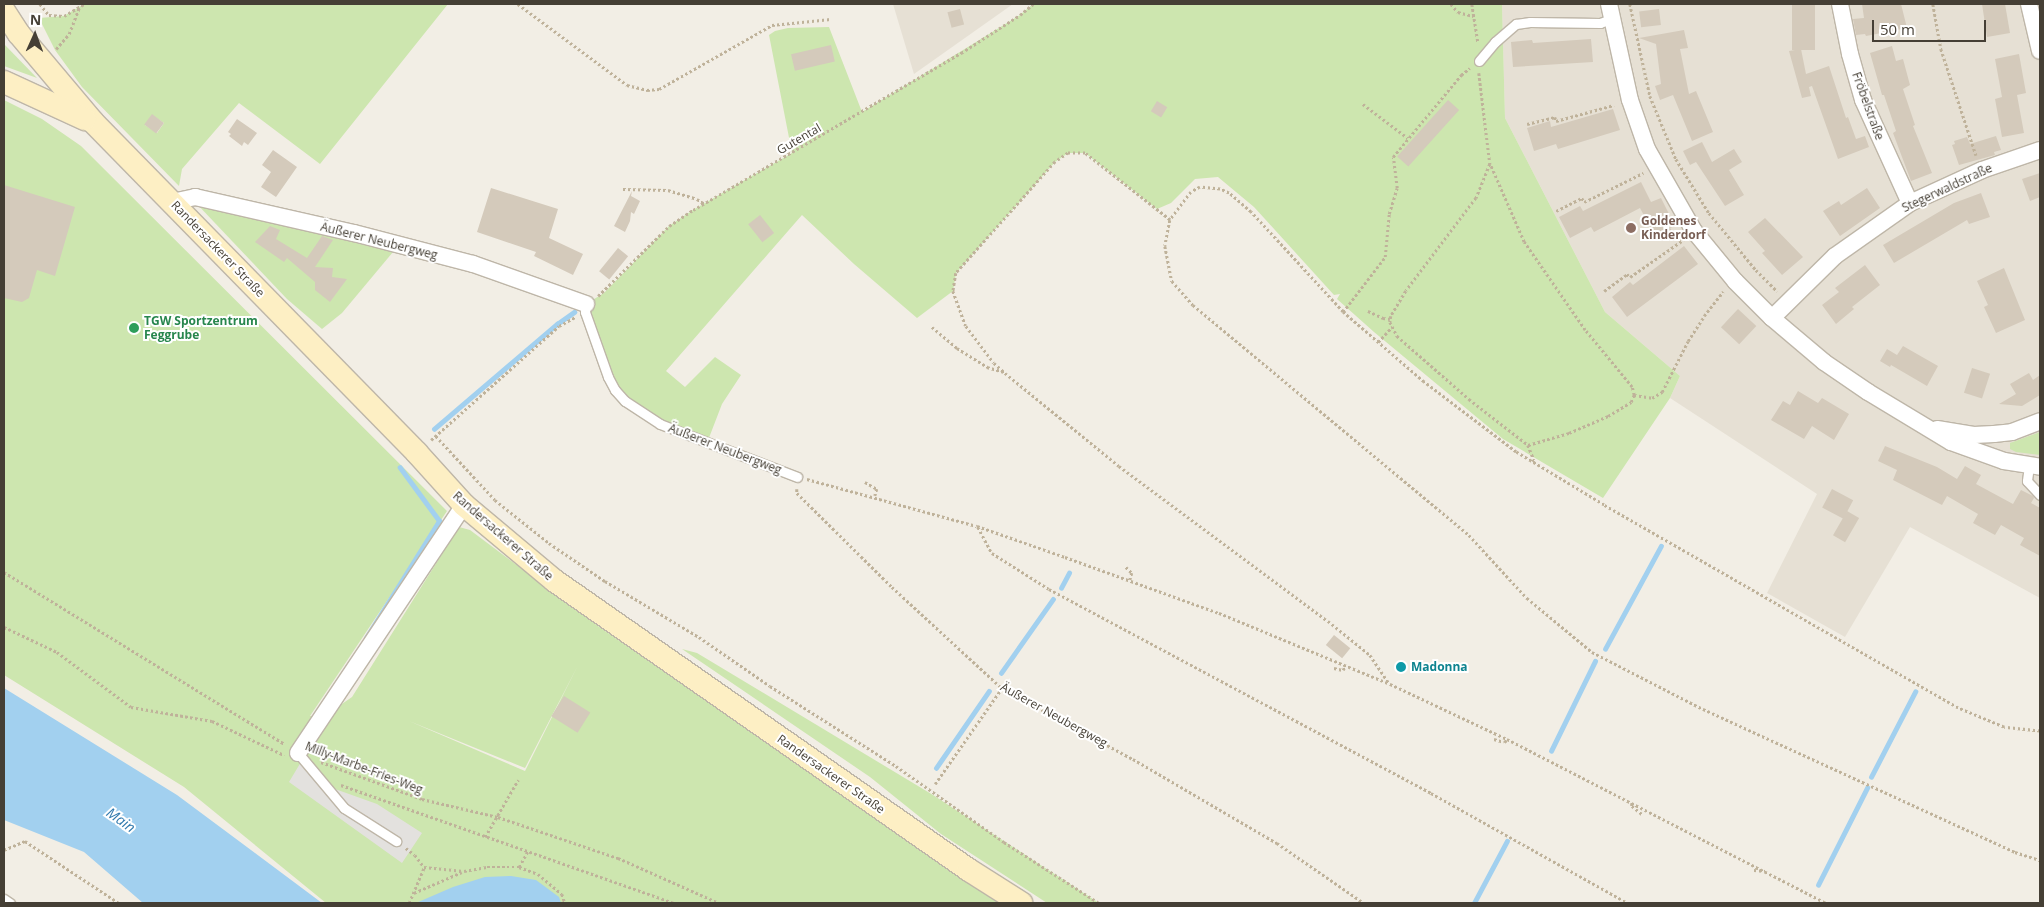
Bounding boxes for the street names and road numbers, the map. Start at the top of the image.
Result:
street label: Fröbelstraße [1849,70,1887,142]
street label: Gutental [774,121,824,157]
street label: Stegerwaldstraße [1900,161,1994,215]
street label: Randersackerer Straße [168,198,268,300]
street label: Äußerer Neubergweg [319,219,439,263]
street label: Äußerer Neubergweg [666,421,784,477]
street label: Randersackerer Straße [450,489,556,583]
street label: Äußerer Neubergweg [998,680,1110,750]
street label: Randersackerer Straße [774,731,888,817]
street label: Milly-Marbe-Fries-Weg [303,739,425,797]

